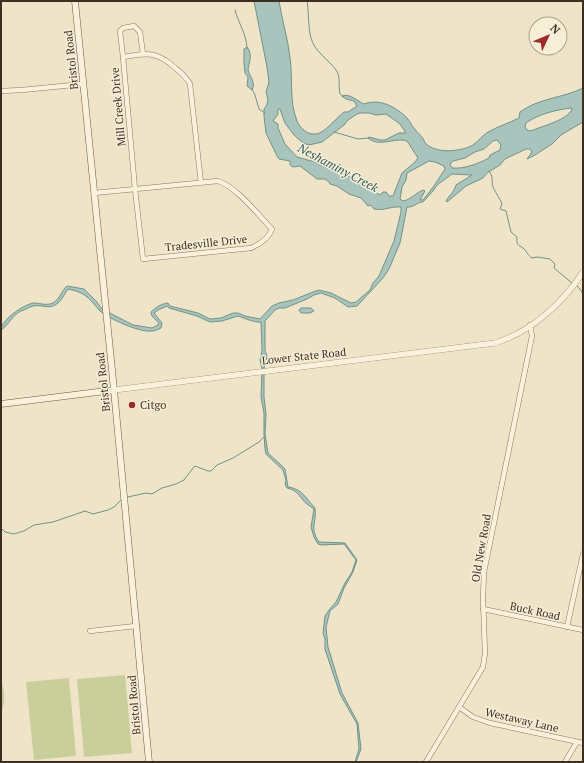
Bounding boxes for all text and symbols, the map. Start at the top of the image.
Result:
north arrow [528,16,568,56]
text: N [547,21,564,37]
street label: Bristol Road [61,30,81,90]
street label: Mill Creek Drive [108,67,128,147]
water label: Neshaminy Creek [295,140,381,195]
street label: Tradesville Drive [164,232,248,254]
street label: Lower State Road [261,345,347,367]
street label: Bristol Road [93,352,113,412]
place label: Citgo [140,398,166,412]
marker: Citgo [127,400,137,410]
street label: Old New Road [468,513,494,583]
street label: Buck Road [509,599,561,623]
street label: Bristol Road [124,675,144,735]
street label: Westaway Lane [484,705,561,735]

